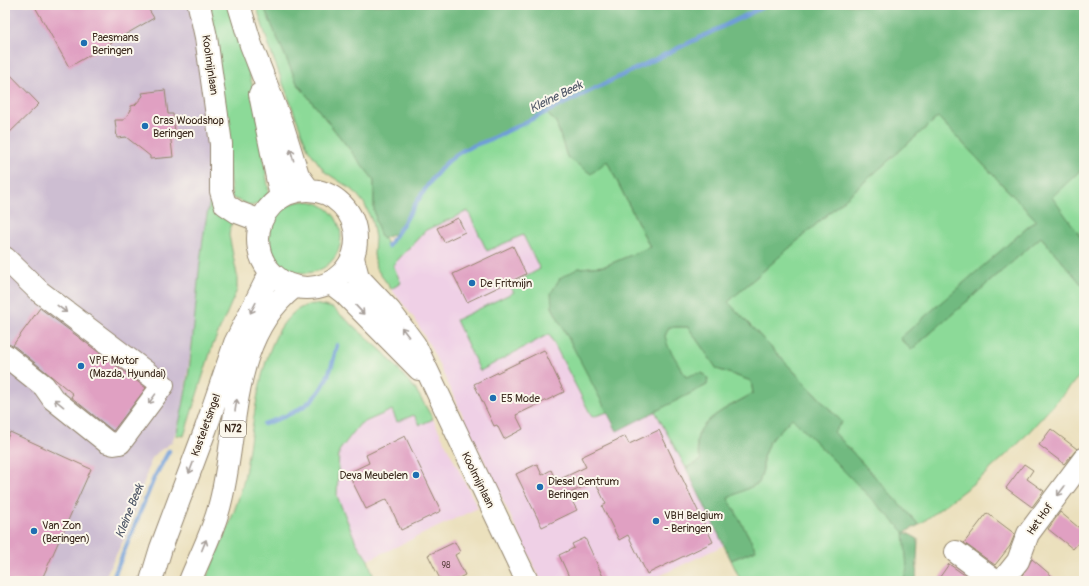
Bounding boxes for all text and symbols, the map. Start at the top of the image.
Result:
place label: Paesmans Beringen [92,31,139,57]
street label: Koolmijnlaan [199,34,221,96]
marker: Paesmans Beringen [79,38,89,48]
water label: Kleine Beek [527,77,586,116]
place label: Cras Woodshop Beringen [153,114,224,140]
marker: Cras Woodshop Beringen [140,121,150,131]
one-way arrow [288,149,295,162]
place label: De Fritmijn [480,277,532,290]
marker: De Fritmijn [467,278,477,288]
one-way arrow [248,302,256,314]
one-way arrow [56,304,67,313]
one-way arrow [355,304,364,314]
one-way arrow [401,327,409,338]
place label: VPF Motor (Mazda, Hyundai) [89,354,166,380]
marker: VPF Motor (Mazda, Hyundai) [76,361,86,371]
street label: Kasteletsingel [189,392,223,458]
place label: E5 Mode [501,392,540,405]
one-way arrow [148,393,156,404]
marker: E5 Mode [488,393,498,403]
one-way arrow [53,399,64,408]
one-way arrow [232,399,240,412]
road number: N72 [220,421,246,437]
street label: Koolmijnlaan [459,450,497,510]
one-way arrow [187,462,194,475]
place label: Deva Meubelen [339,469,408,482]
marker: Deva Meubelen [411,470,421,480]
place label: Diesel Centrum Beringen [548,475,619,501]
water label: Kleine Beek [112,481,148,540]
marker: Diesel Centrum Beringen [535,482,545,492]
one-way arrow [1057,485,1065,496]
street label: Het Hof [1024,500,1056,538]
place label: VBH Belgium - Beringen [664,509,723,535]
marker: VBH Belgium - Beringen [651,516,661,526]
place label: Van Zon (Beringen) [42,519,90,545]
marker: Van Zon (Beringen) [29,526,39,536]
one-way arrow [201,539,209,551]
house number: 98 [441,560,451,571]

